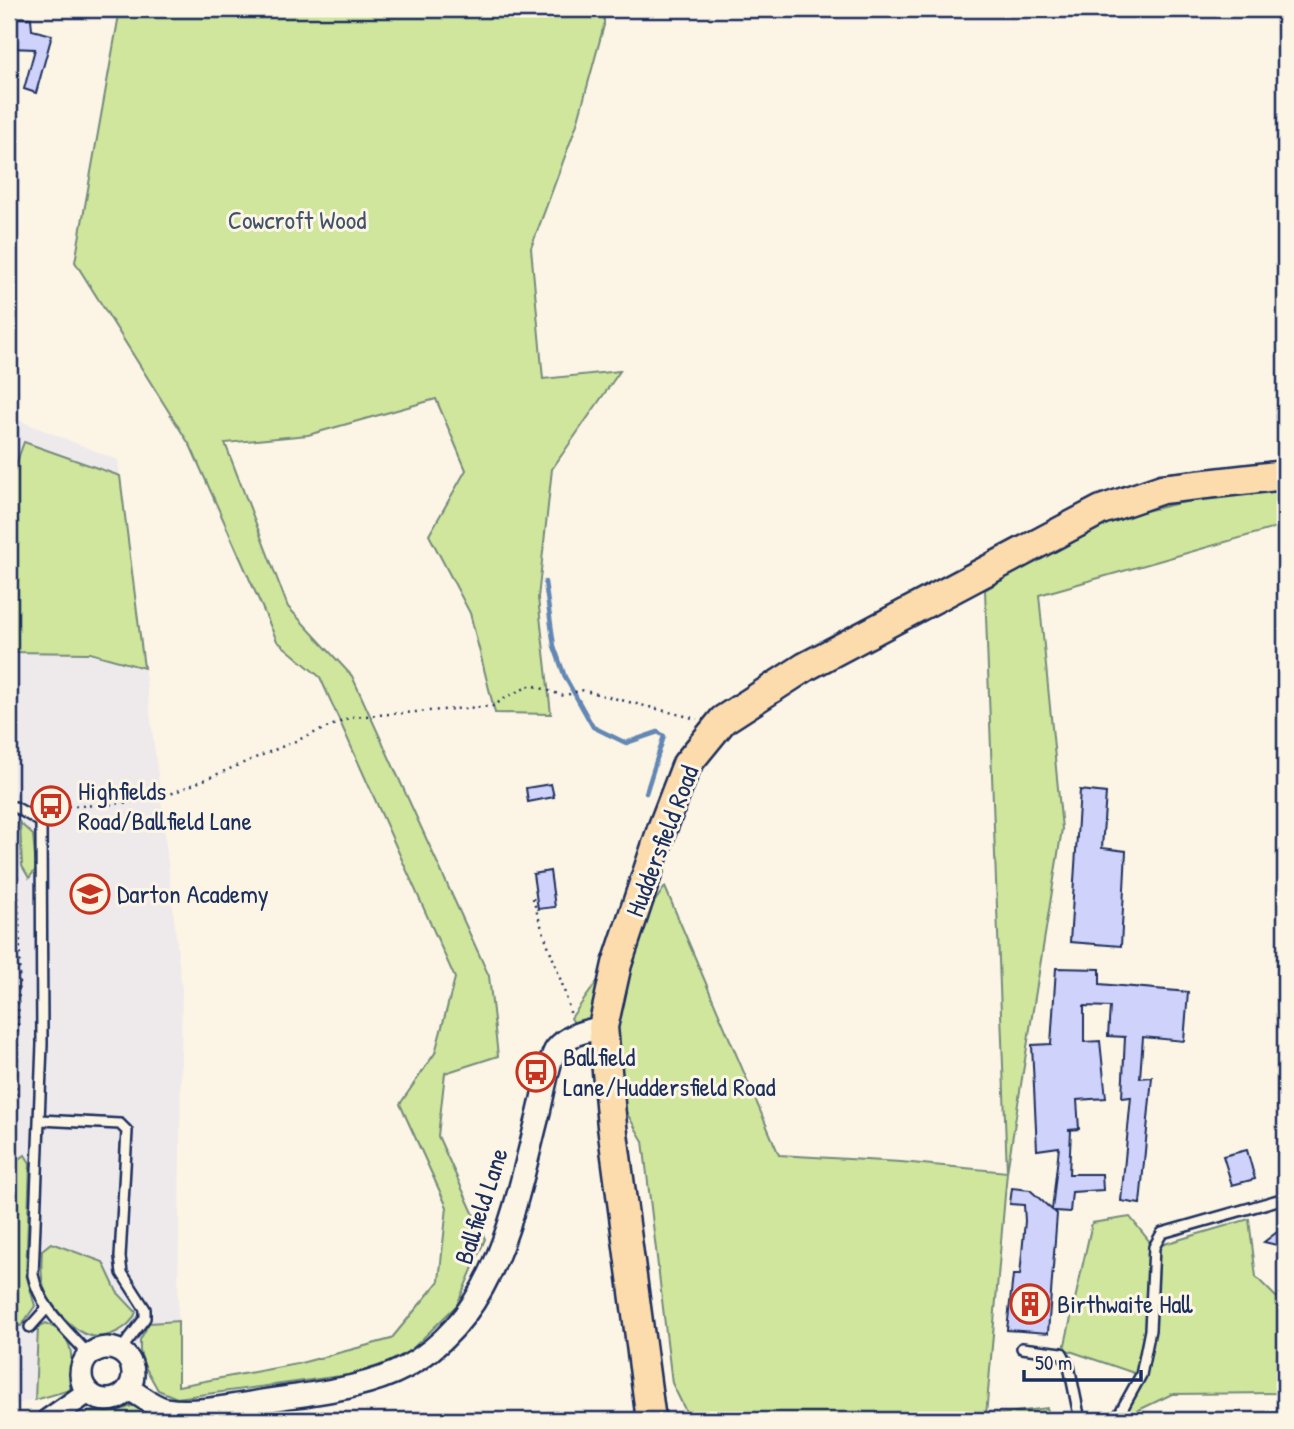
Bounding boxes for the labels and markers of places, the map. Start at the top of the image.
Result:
place label: Highfields Road/Ballfield Lane [78,773,252,838]
bus stop icon: Highfields Road/Ballfield Lane [30,785,72,827]
school or university icon: Darton Academy [69,873,111,915]
place label: Darton Academy [117,876,269,911]
place label: Ballfield Lane/Huddersfield Road [563,1039,776,1104]
bus stop icon: Ballfield Lane/Huddersfield Road [515,1051,557,1093]
building icon: Birthwaite Hall [1009,1283,1051,1325]
place label: Birthwaite Hall [1057,1286,1194,1321]

